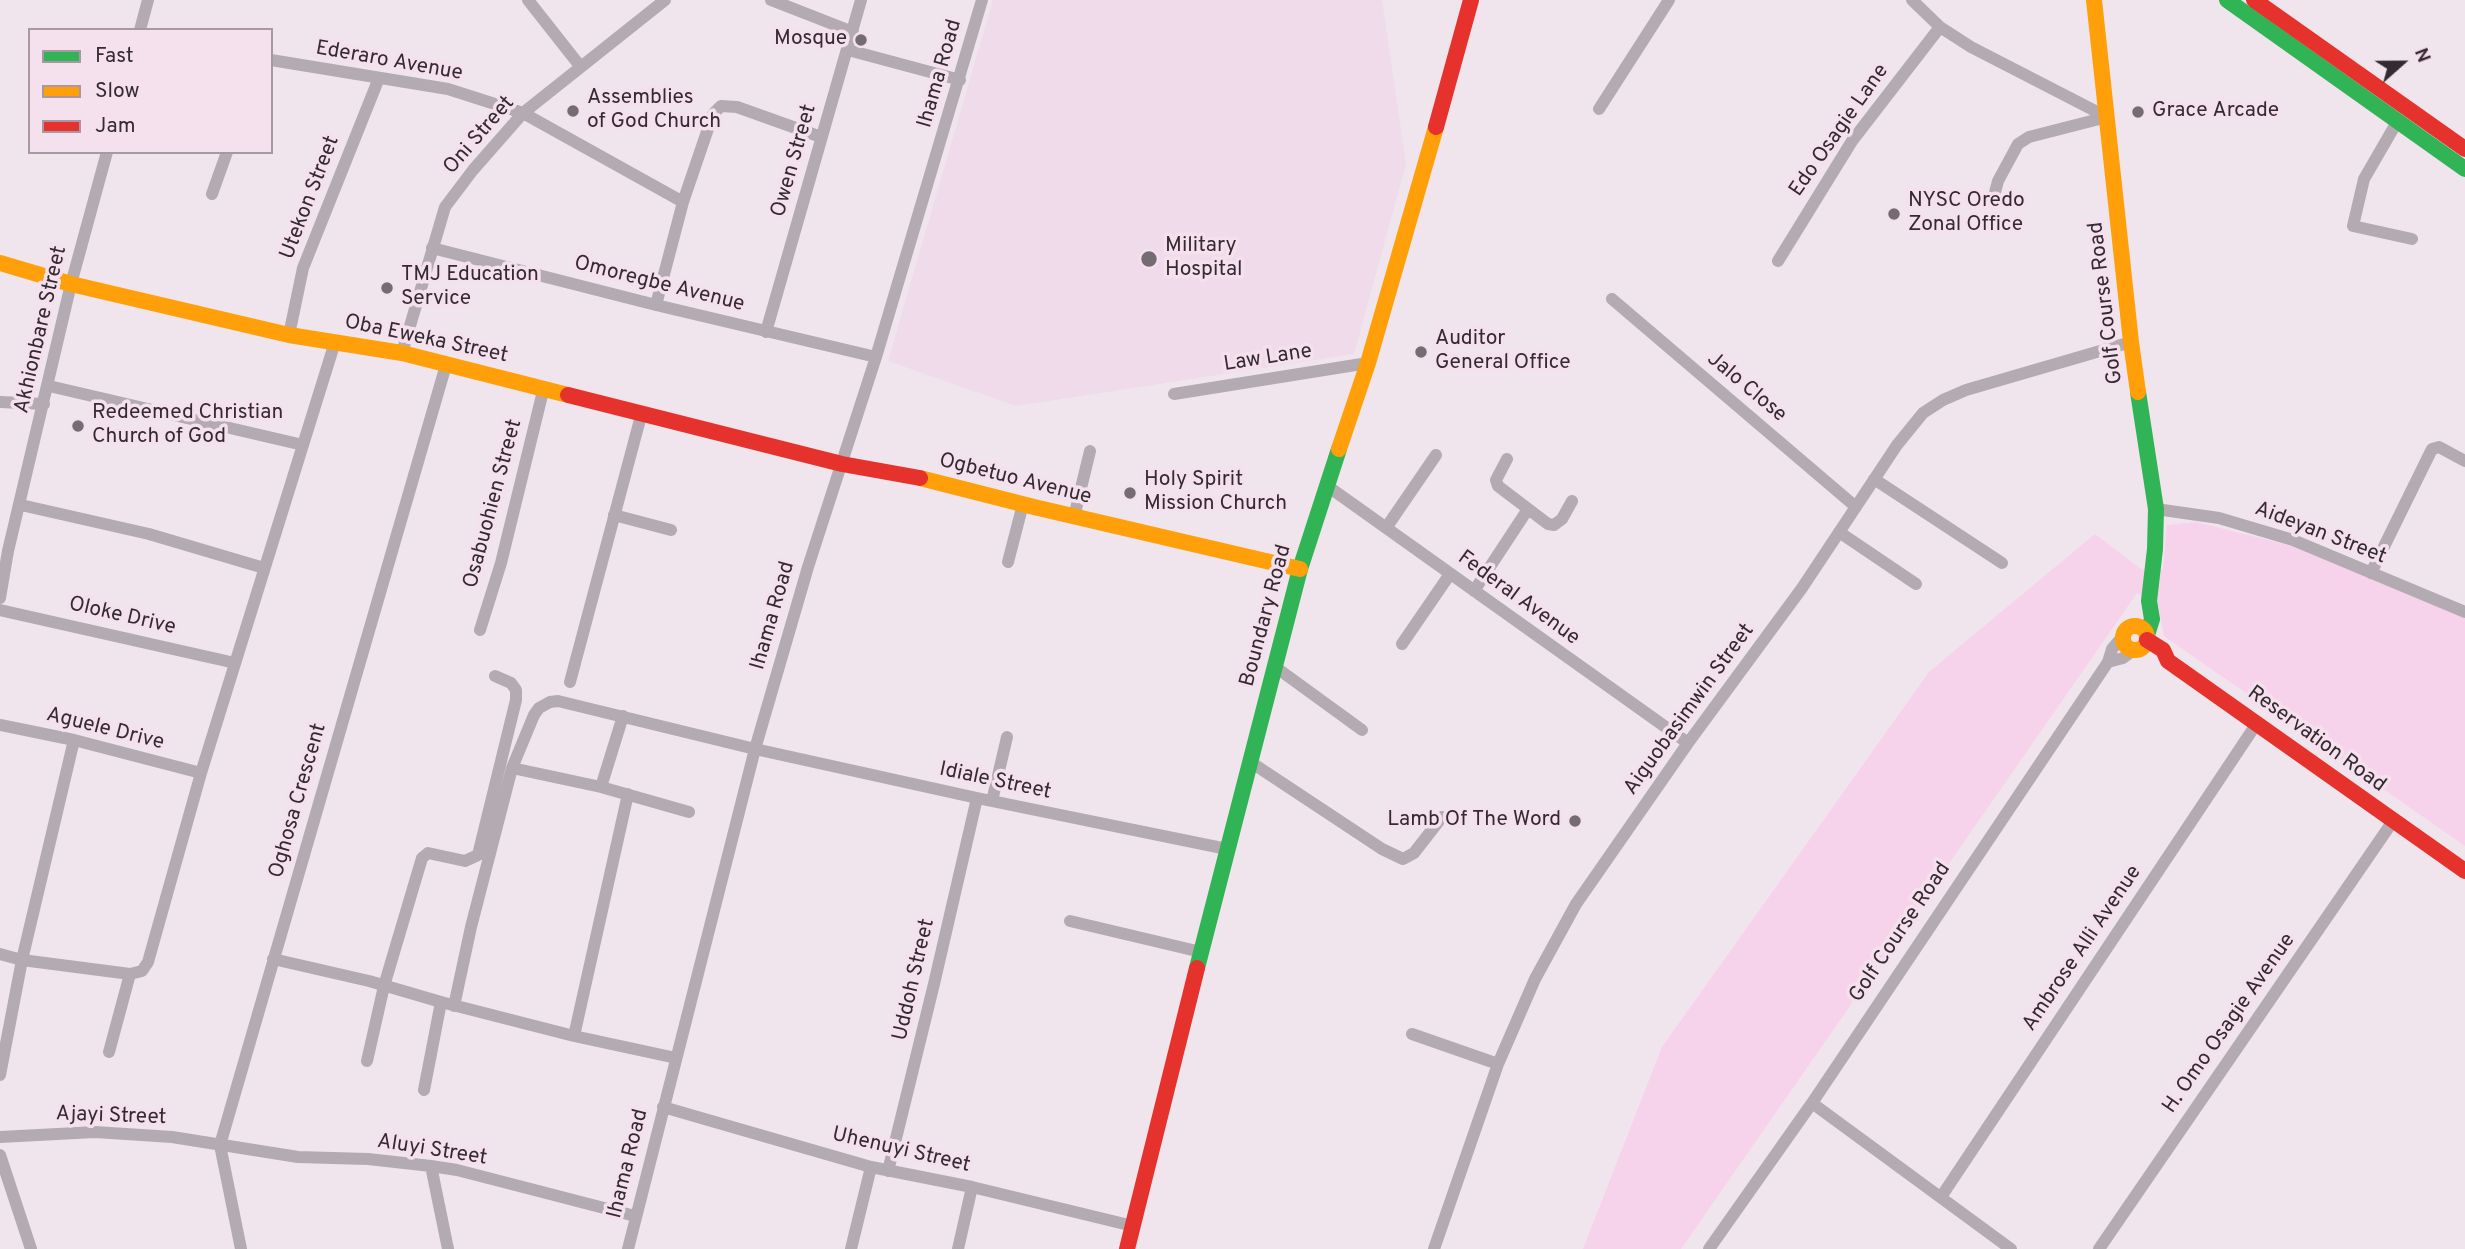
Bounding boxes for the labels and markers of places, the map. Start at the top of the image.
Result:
place label: Mosque [774,27,847,53]
marker: Mosque [853,32,869,48]
place label: Assemblies of God Church [587,86,721,136]
place label: Grace Arcade [2152,99,2279,125]
marker: Assemblies of God Church [565,103,581,119]
marker: Grace Arcade [2130,104,2146,120]
place label: NYSC Oredo Zonal Office [1908,189,2025,239]
marker: NYSC Oredo Zonal Office [1886,206,1902,222]
place label: Military Hospital [1165,234,1243,284]
marker: Military Hospital [1139,249,1159,269]
place label: TMJ Education Service [401,263,539,313]
marker: TMJ Education Service [379,280,395,296]
place label: Auditor General Office [1435,327,1571,377]
marker: Auditor General Office [1413,344,1429,360]
place label: Redeemed Christian Church of God [92,401,283,451]
marker: Redeemed Christian Church of God [70,418,86,434]
place label: Holy Spirit Mission Church [1144,468,1287,518]
marker: Holy Spirit Mission Church [1122,485,1138,501]
place label: Lamb Of The Word [1387,808,1561,834]
marker: Lamb Of The Word [1567,813,1583,829]

